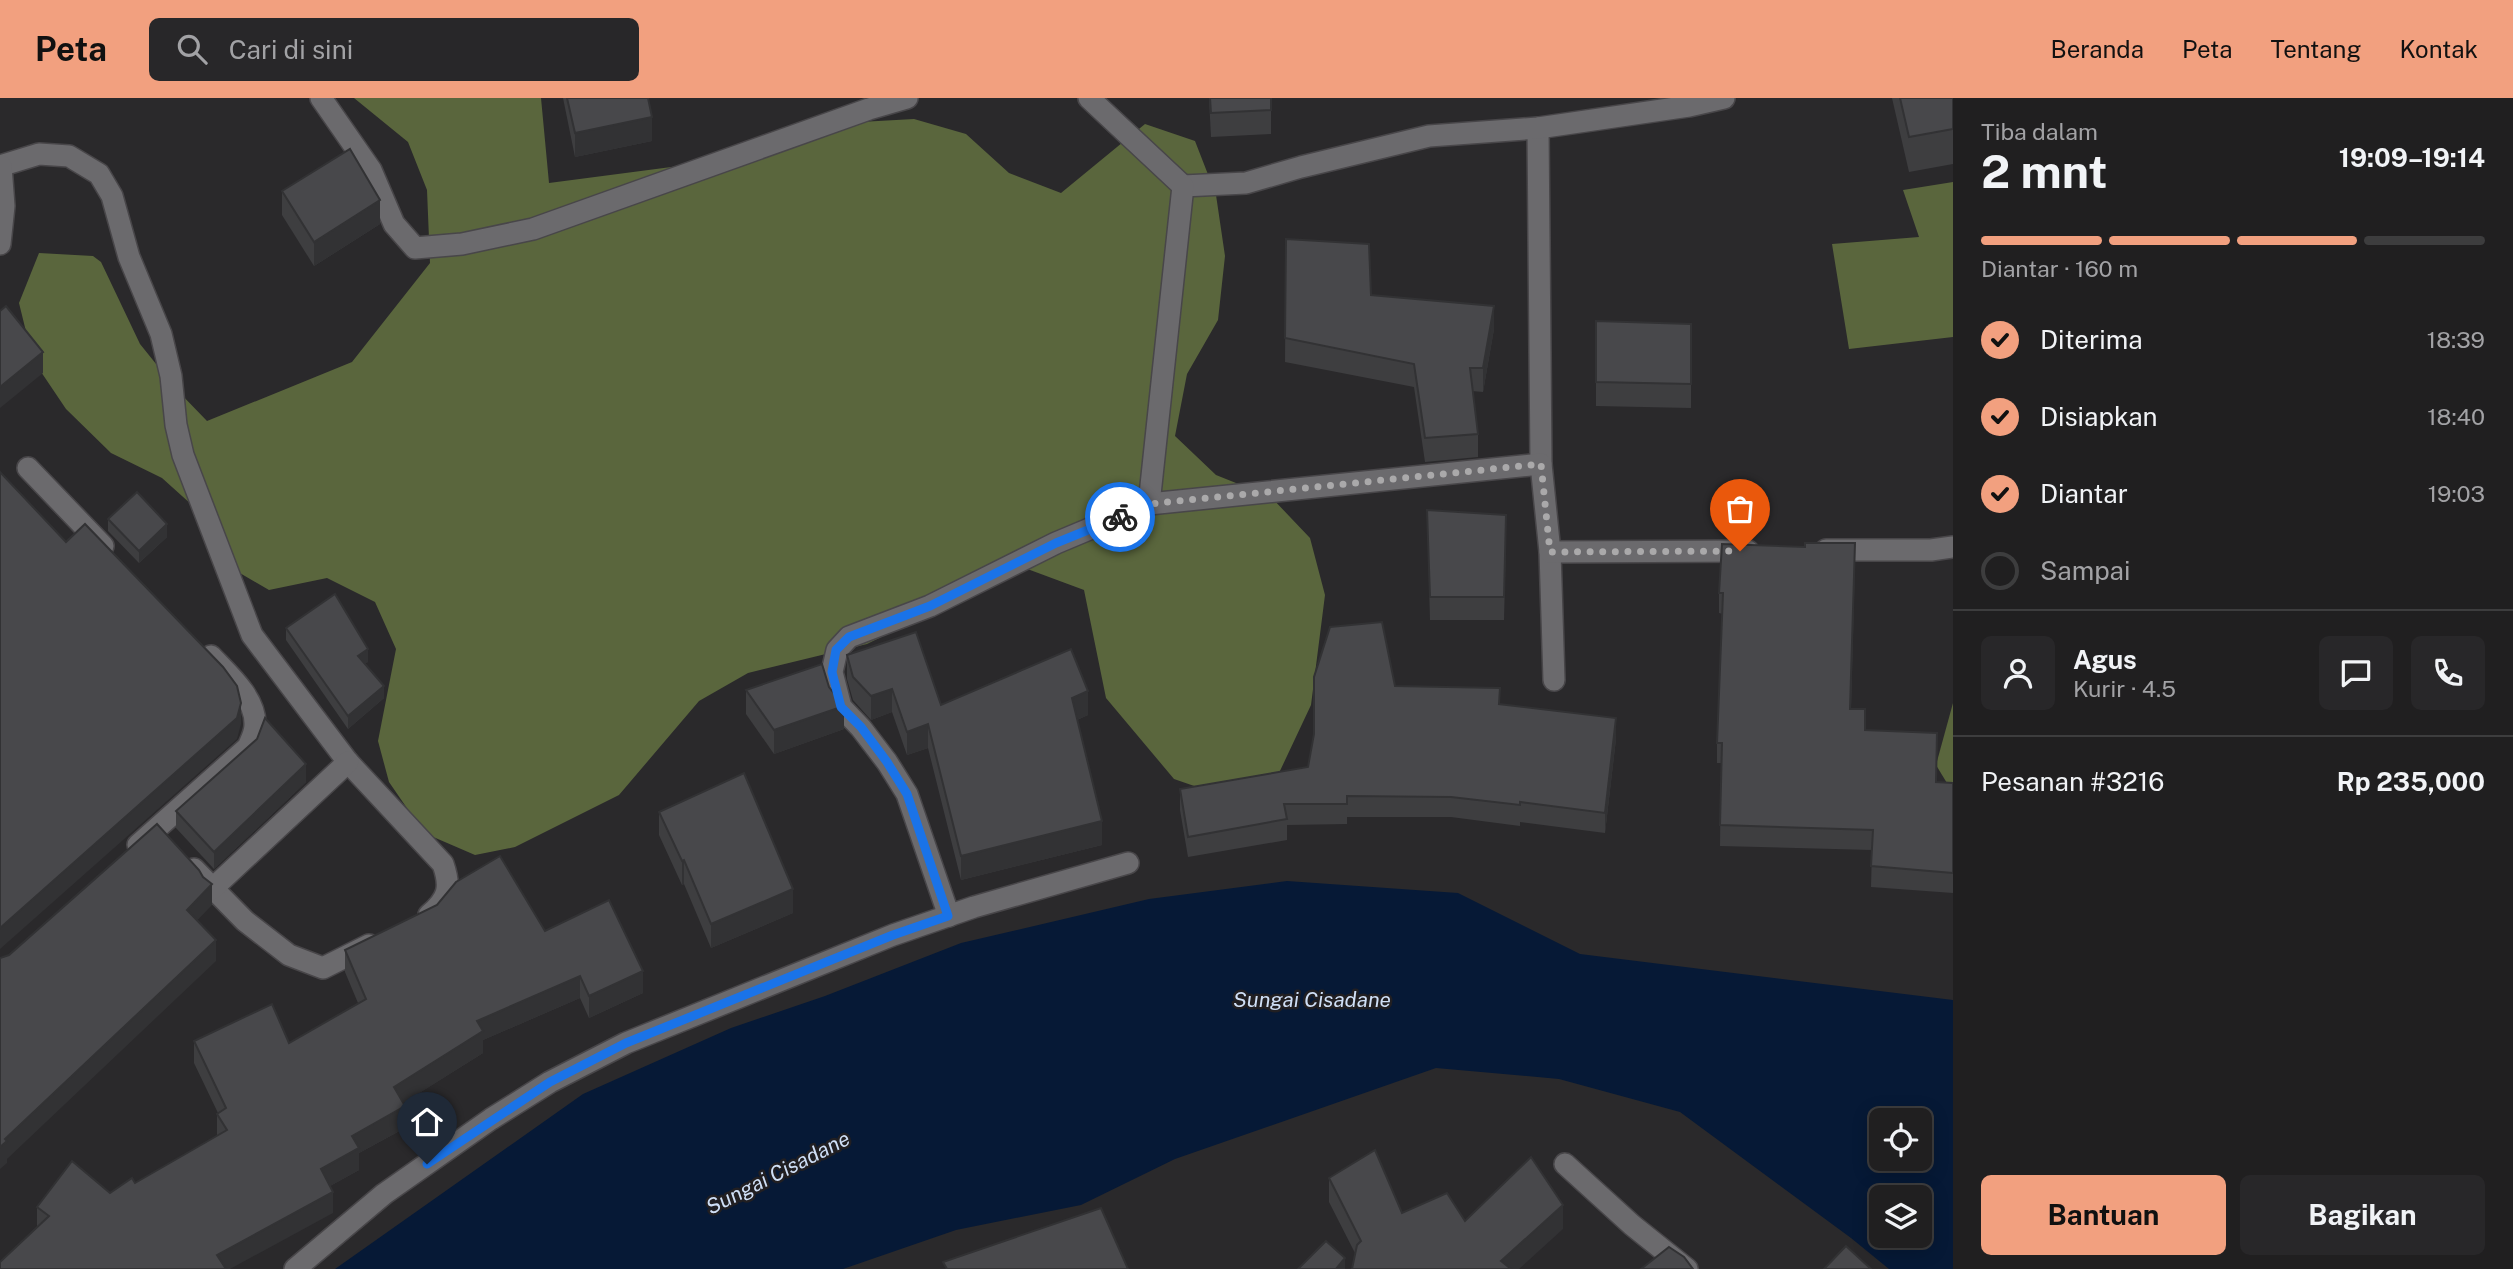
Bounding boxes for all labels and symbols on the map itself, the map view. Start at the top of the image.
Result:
pin [1710,479,1770,551]
courier [1085,482,1155,552]
water label: Sungai Cisadane [1233,987,1391,1012]
pin [397,1092,457,1164]
water label: Sungai Cisadane [702,1126,854,1220]

